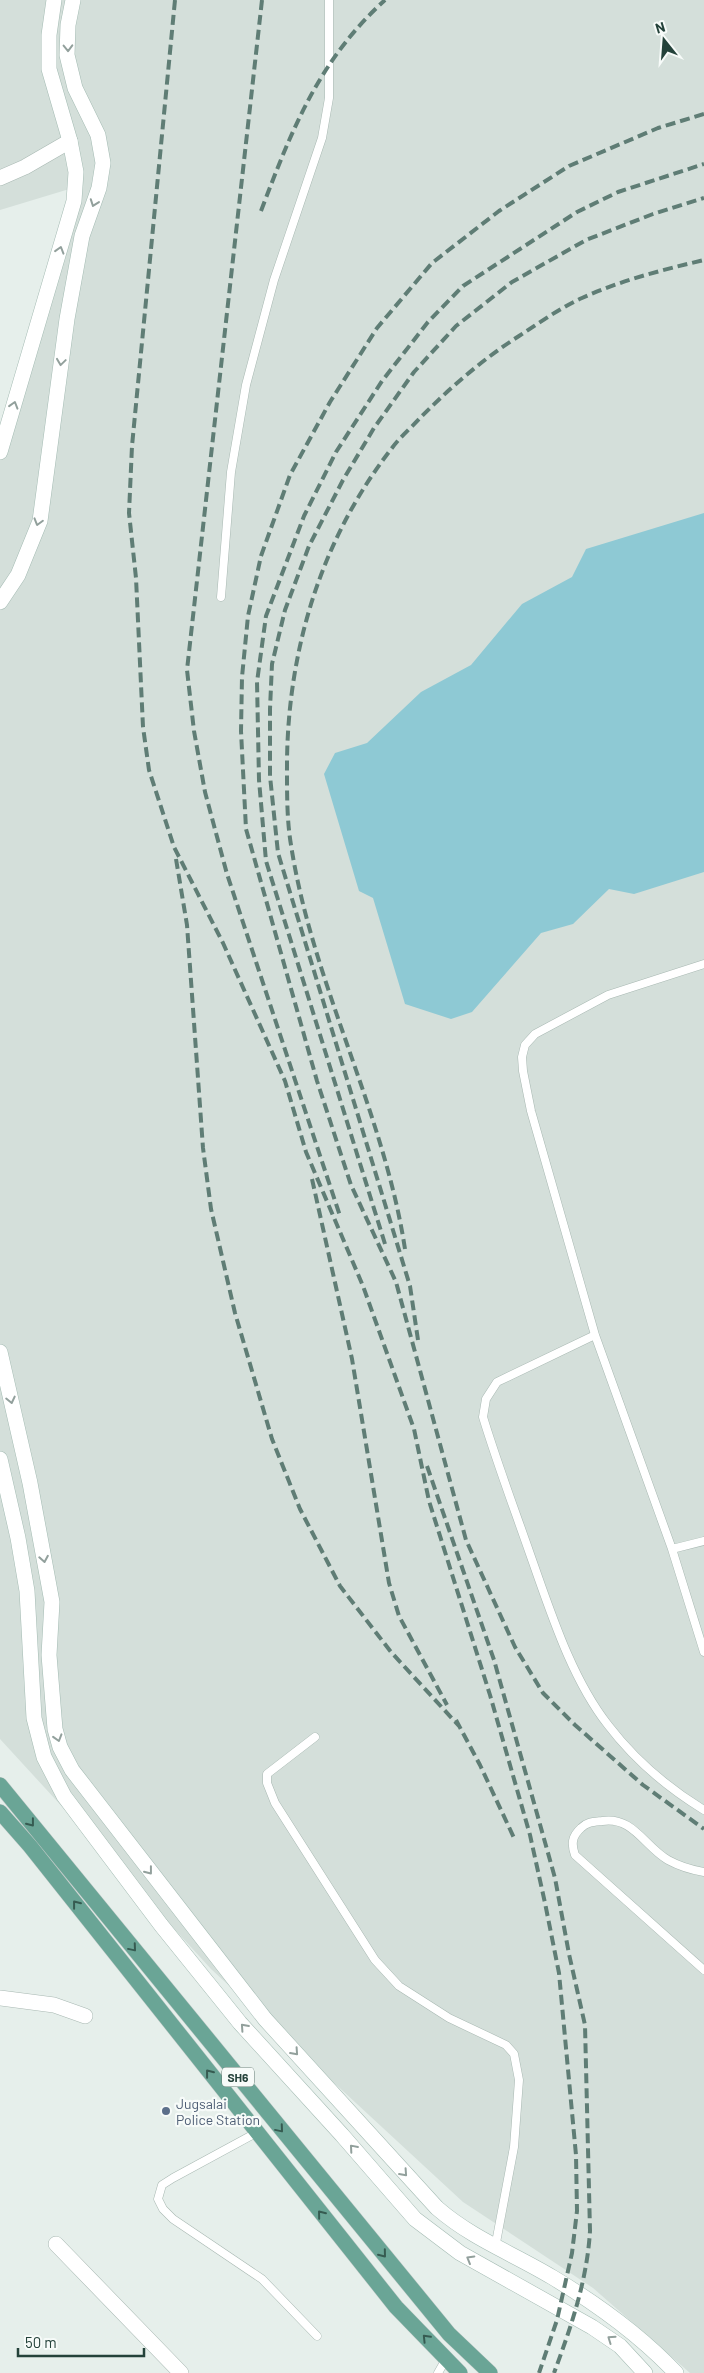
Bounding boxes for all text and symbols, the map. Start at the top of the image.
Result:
north arrow [639,15,689,65]
text: N [653,18,667,37]
one-way arrow [62,44,73,52]
one-way arrow [90,198,100,207]
one-way arrow [55,246,65,254]
one-way arrow [56,358,67,366]
one-way arrow [8,402,18,410]
one-way arrow [34,518,44,526]
one-way arrow [5,1395,16,1404]
one-way arrow [38,1554,49,1563]
one-way arrow [52,1733,62,1742]
one-way arrow [25,1817,34,1826]
one-way arrow [144,1866,153,1875]
one-way arrow [72,1901,81,1910]
one-way arrow [128,1943,137,1952]
one-way arrow [240,2024,249,2033]
one-way arrow [289,2047,298,2056]
road number: SH6 [222,2068,254,2086]
one-way arrow [207,2070,215,2079]
place label: Jugsalai Police Station [176,2095,260,2128]
marker: Jugsalai Police Station [160,2105,172,2117]
one-way arrow [275,2123,284,2132]
one-way arrow [349,2144,358,2153]
one-way arrow [399,2167,408,2176]
one-way arrow [319,2211,327,2220]
one-way arrow [378,2248,386,2257]
one-way arrow [466,2255,475,2265]
scale bar [18,2326,144,2358]
text: 50 m [25,2333,57,2351]
one-way arrow [423,2335,432,2344]
one-way arrow [607,2336,616,2345]

